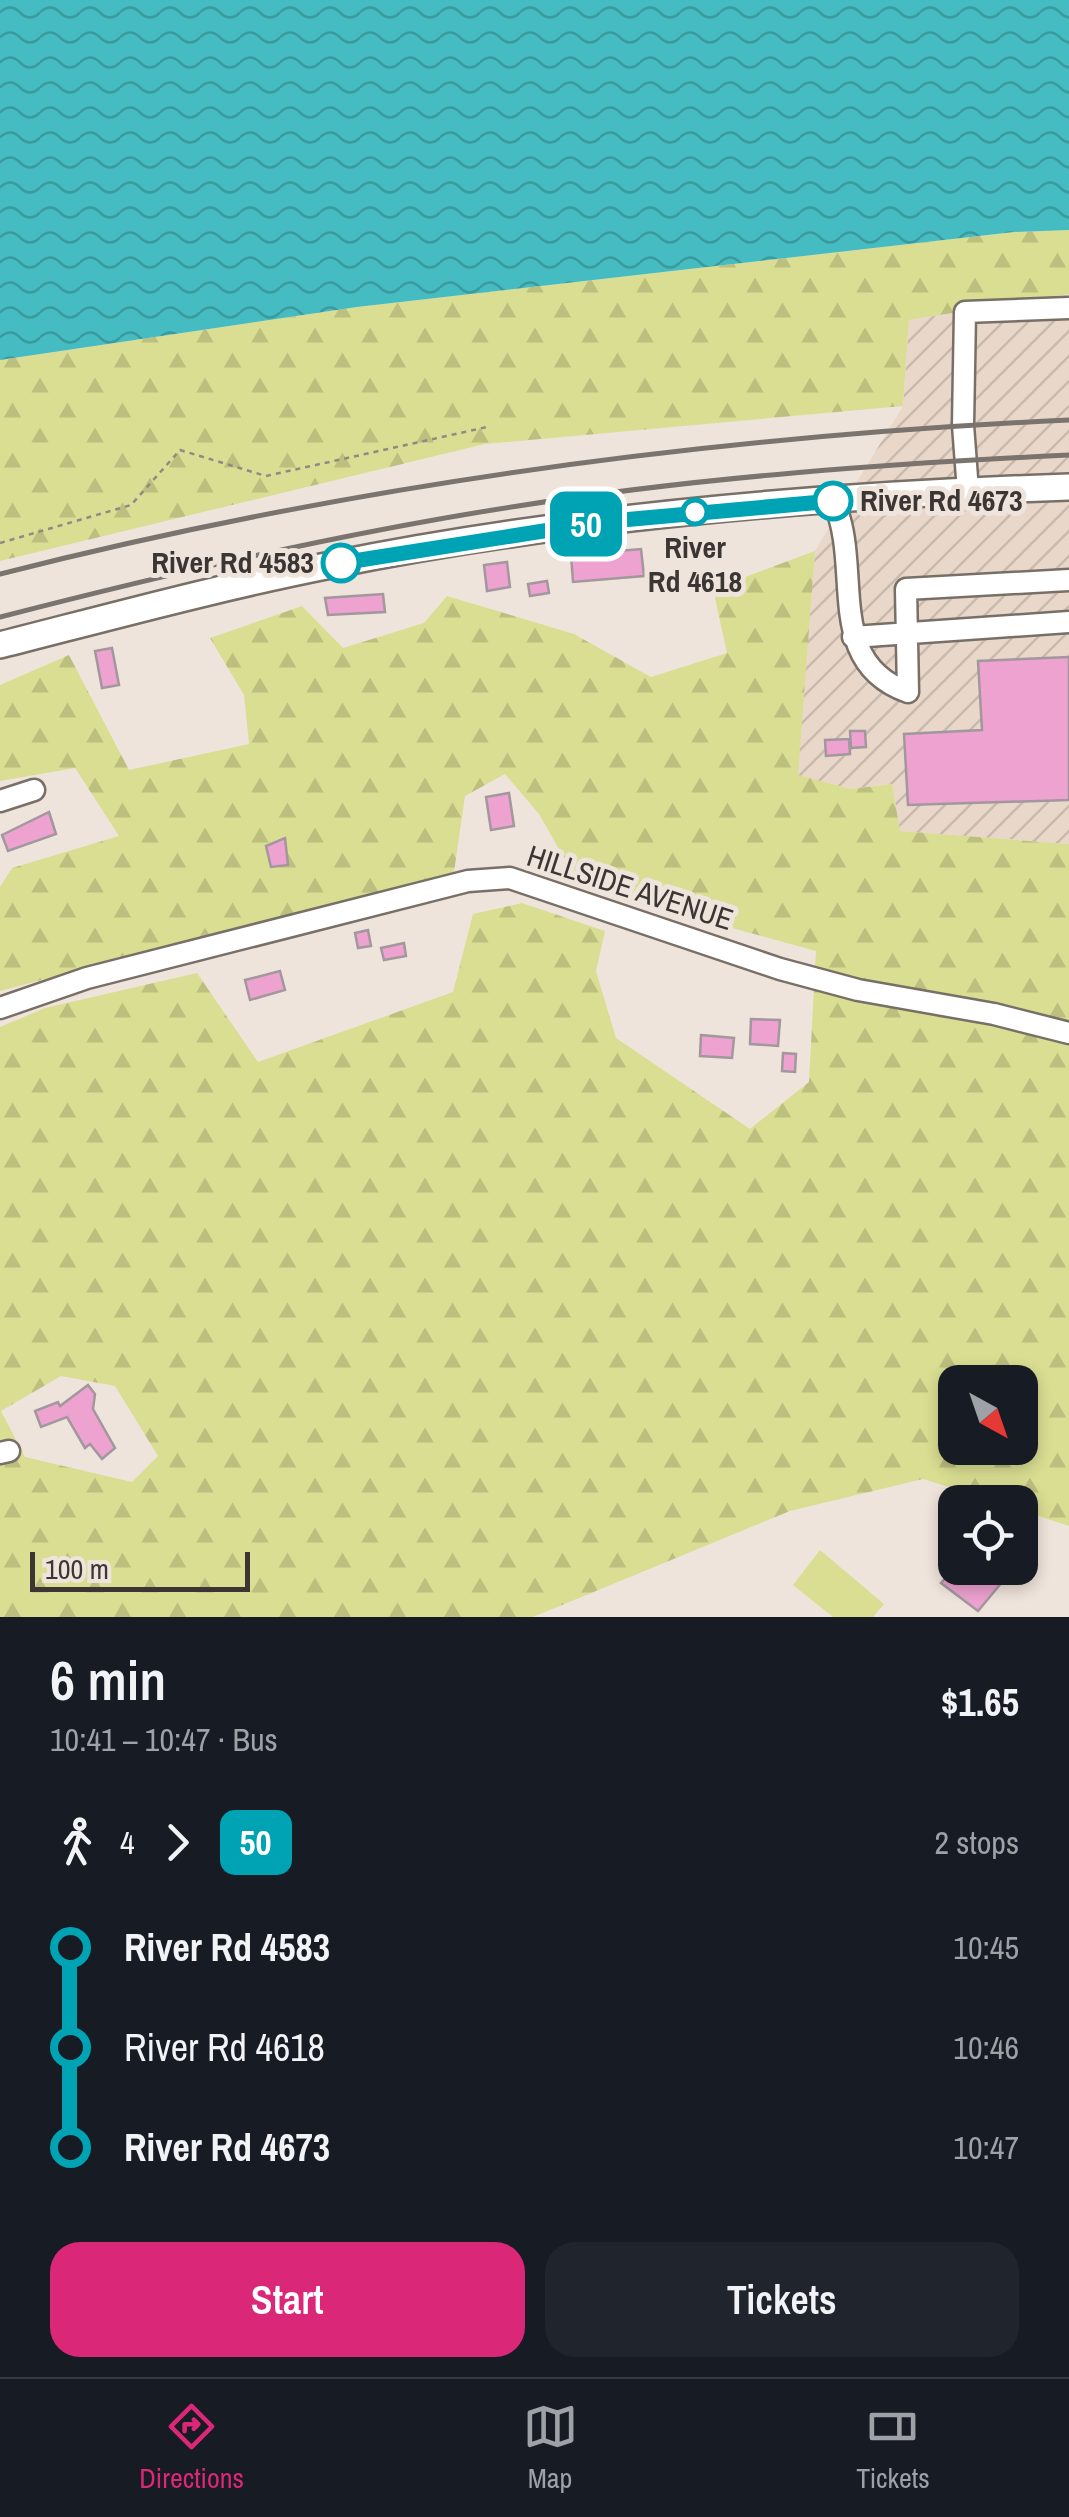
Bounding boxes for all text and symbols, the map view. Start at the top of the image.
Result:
place label: River Rd 4673 [860,480,1023,520]
marker: River Rd 4673 [814,482,852,520]
line badge: 50 [541,492,631,556]
marker: River Rd 4618 [682,499,708,525]
text: 50 [570,501,602,548]
place label: River Rd 4618 [648,527,742,601]
place label: River Rd 4583 [151,542,314,582]
marker: River Rd 4583 [322,544,360,582]
street label: HILLSIDE AVENUE [522,835,738,939]
north arrow [938,1365,1038,1465]
map controls [938,1365,1038,1585]
button: locate [938,1485,1038,1585]
scale bar [30,1547,250,1592]
text: 100 m [45,1550,109,1588]
text: 6 min [50,1643,166,1717]
text: $1.65 [941,1677,1019,1728]
text: 10:41 – 10:47 · Bus [50,1718,278,1761]
icon: walk [50,1815,105,1870]
icon: forward [150,1815,205,1870]
text: 50 [240,1819,272,1866]
text: 4 [120,1821,135,1864]
text: 2 stops [934,1821,1019,1864]
text: River Rd 4583 [124,1922,330,1973]
text: 10:45 [953,1926,1019,1969]
text: River Rd 4618 [124,2022,325,2073]
text: 10:46 [953,2026,1019,2069]
text: River Rd 4673 [124,2122,330,2173]
text: 10:47 [953,2126,1019,2169]
button: Start [50,2242,525,2357]
button: Tickets [545,2242,1019,2357]
tab: Directions [139,2399,244,2497]
tab: Map [523,2399,578,2497]
tab: Tickets [856,2399,930,2497]

